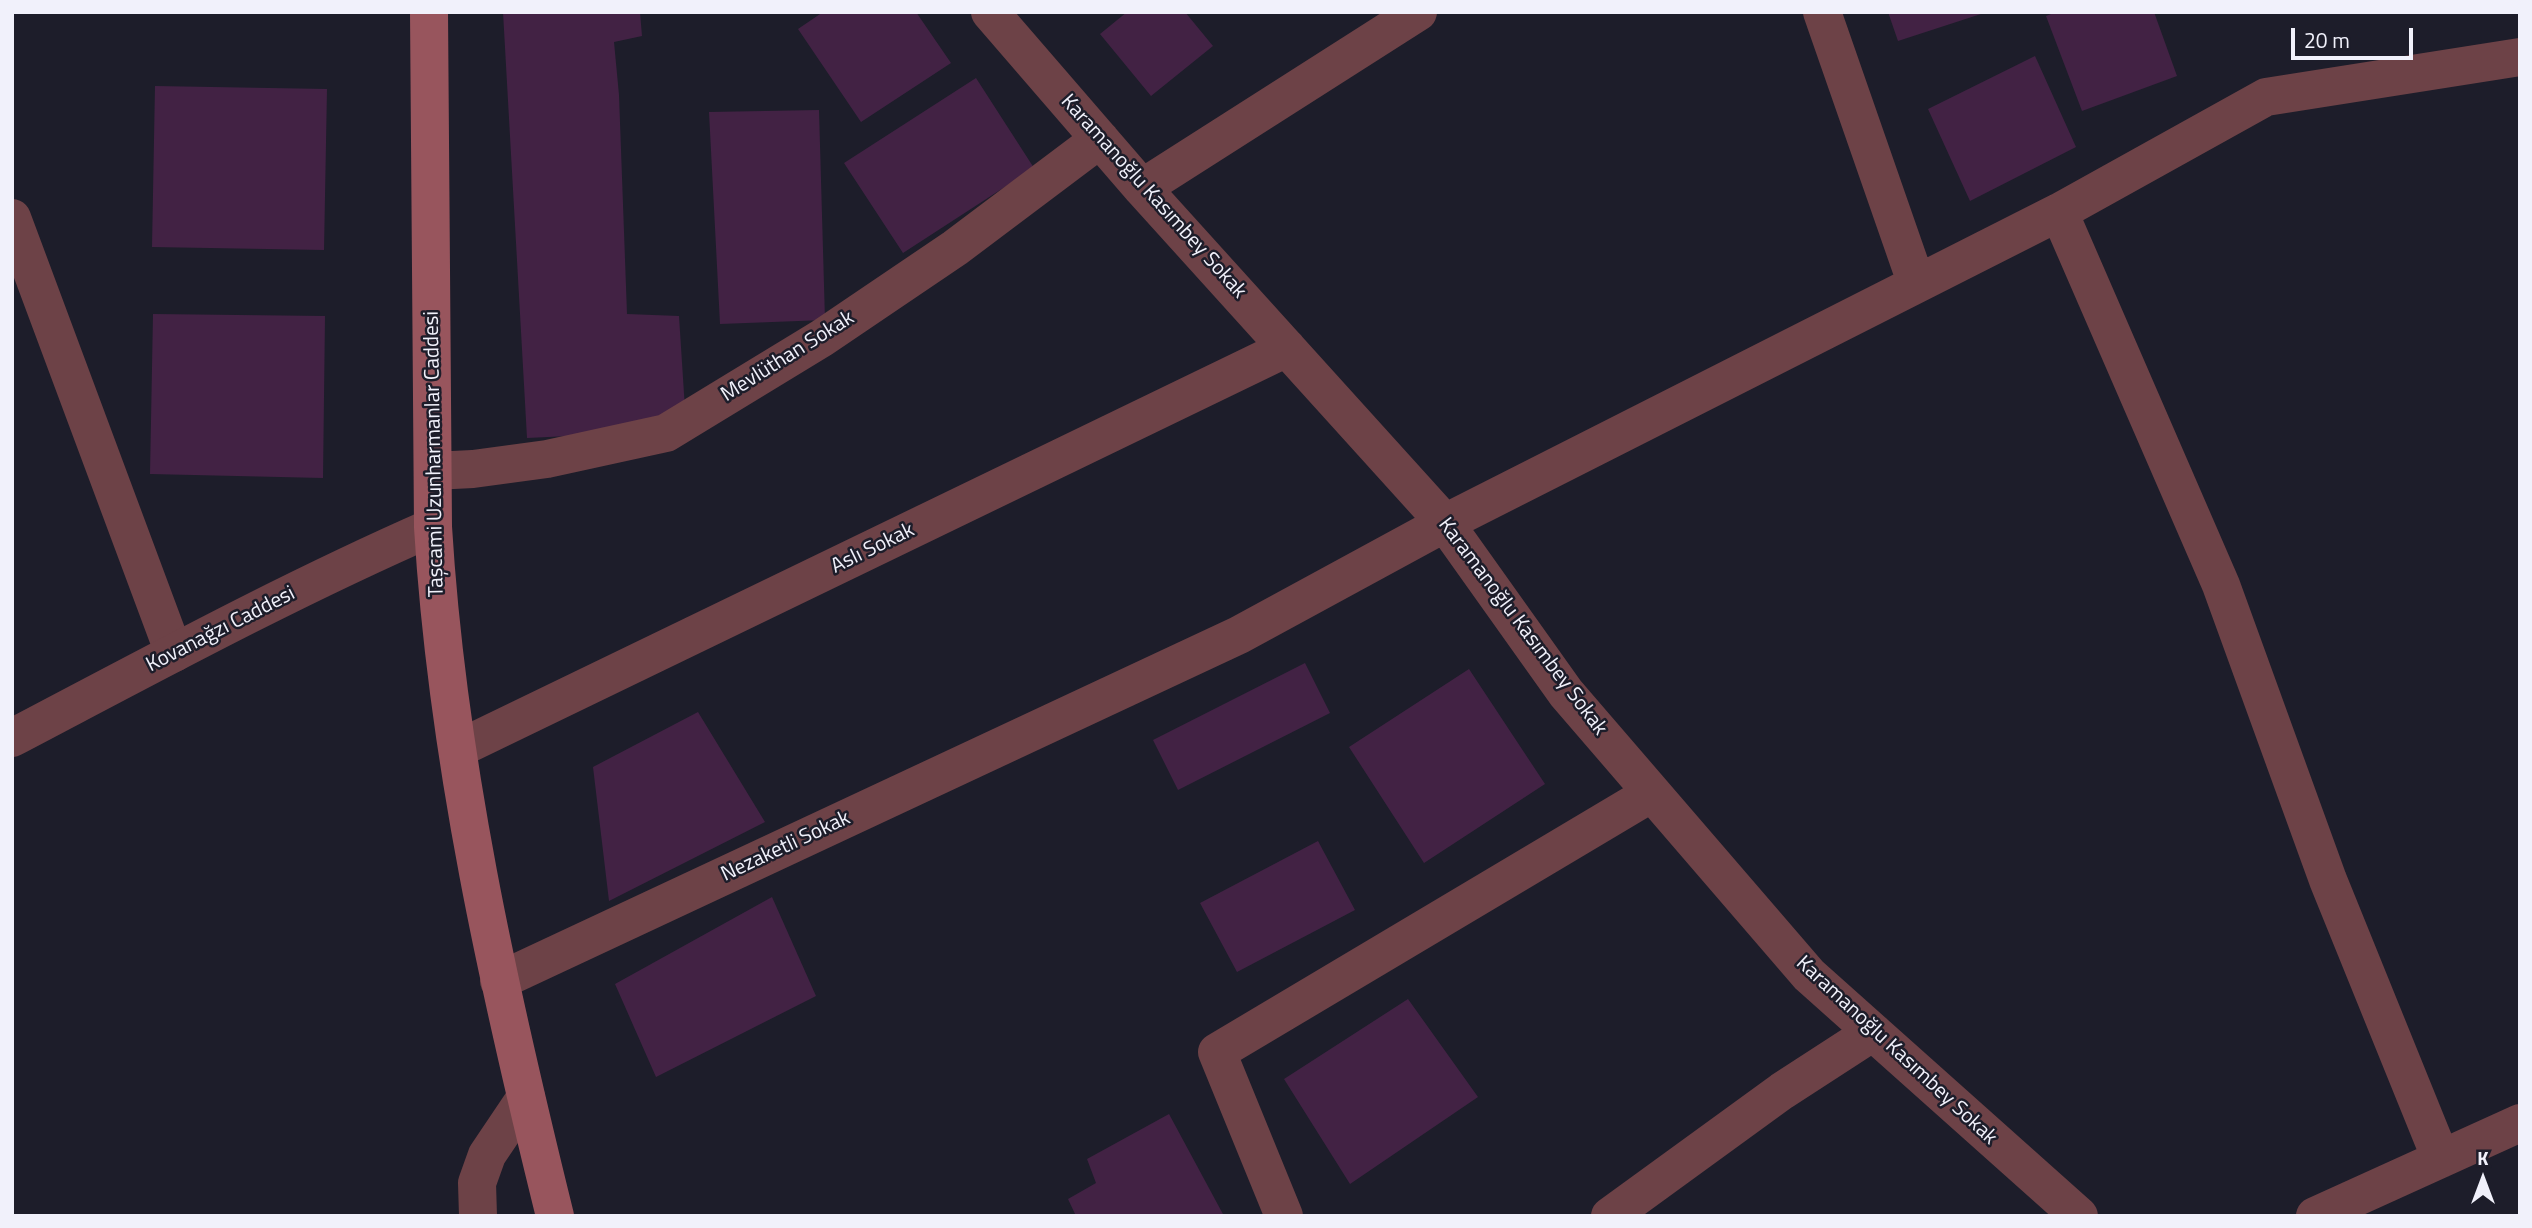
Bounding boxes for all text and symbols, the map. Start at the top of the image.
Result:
scale bar [2294,14,2416,58]
text: 20 m [2304,24,2350,56]
street label: Karamanoğlu Kasımbey Sokak [1055,90,1251,304]
street label: Mevlüthan Sokak [717,306,859,408]
street label: Taşcami Uzunharmanlar Caddesi [420,311,450,597]
street label: Karamanoğlu Kasımbey Sokak [1432,513,1612,741]
street label: Aslı Sokak [827,518,919,580]
street label: Kovanağzı Caddesi [142,582,300,678]
street label: Nezaketli Sokak [717,806,855,888]
street label: Karamanoğlu Kasımbey Sokak [1790,951,2002,1151]
text: K [2477,1143,2489,1172]
north arrow [2448,1144,2518,1214]

